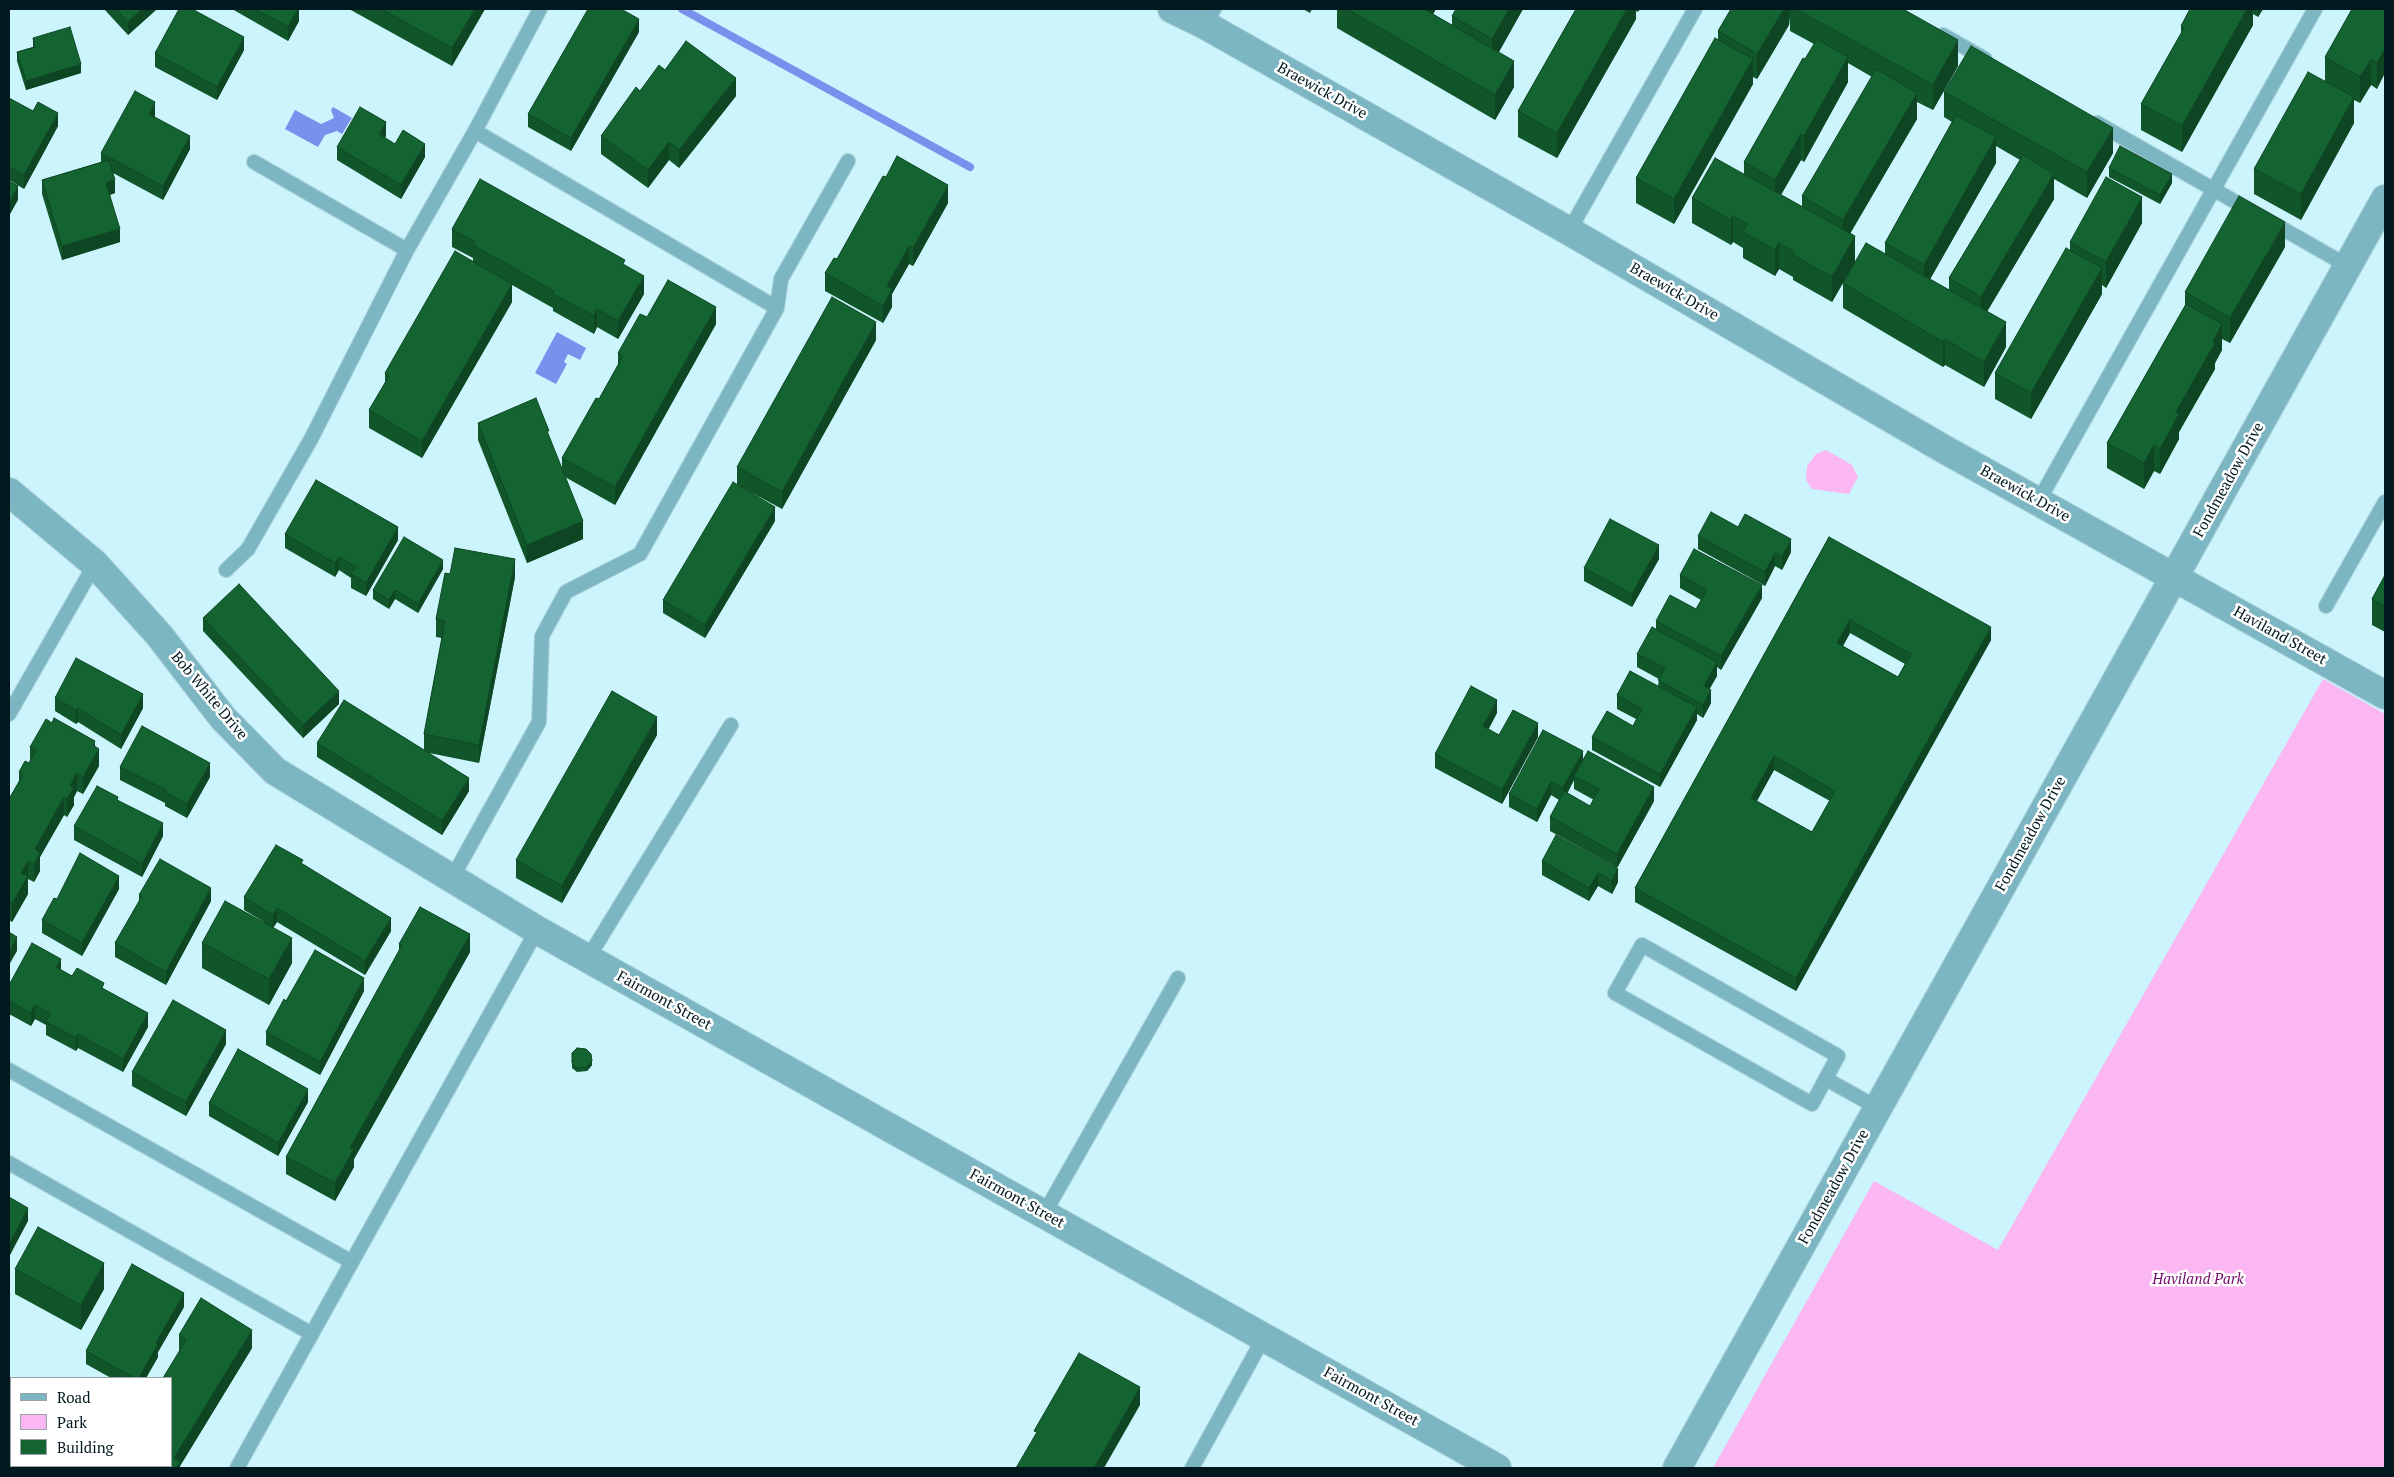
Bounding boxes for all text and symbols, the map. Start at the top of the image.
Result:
street label: Braewick Drive [1274,59,1370,123]
street label: Braewick Drive [1626,259,1722,325]
street label: Fondmeadow Drive [2190,419,2268,541]
street label: Braewick Drive [1977,462,2073,526]
street label: Haviland Street [2230,603,2330,669]
street label: Bob White Drive [167,648,251,744]
street label: Fondmeadow Drive [1992,773,2070,895]
street label: Fairmont Street [614,968,714,1034]
street label: Fondmeadow Drive [1795,1126,1873,1248]
street label: Fairmont Street [967,1166,1067,1232]
park label: Haviland Park [2152,1271,2244,1289]
street label: Fairmont Street [1321,1364,1421,1430]
legend [10,1377,172,1467]
text: Road [57,1387,90,1407]
text: Park [57,1412,87,1432]
text: Building [57,1437,114,1457]

